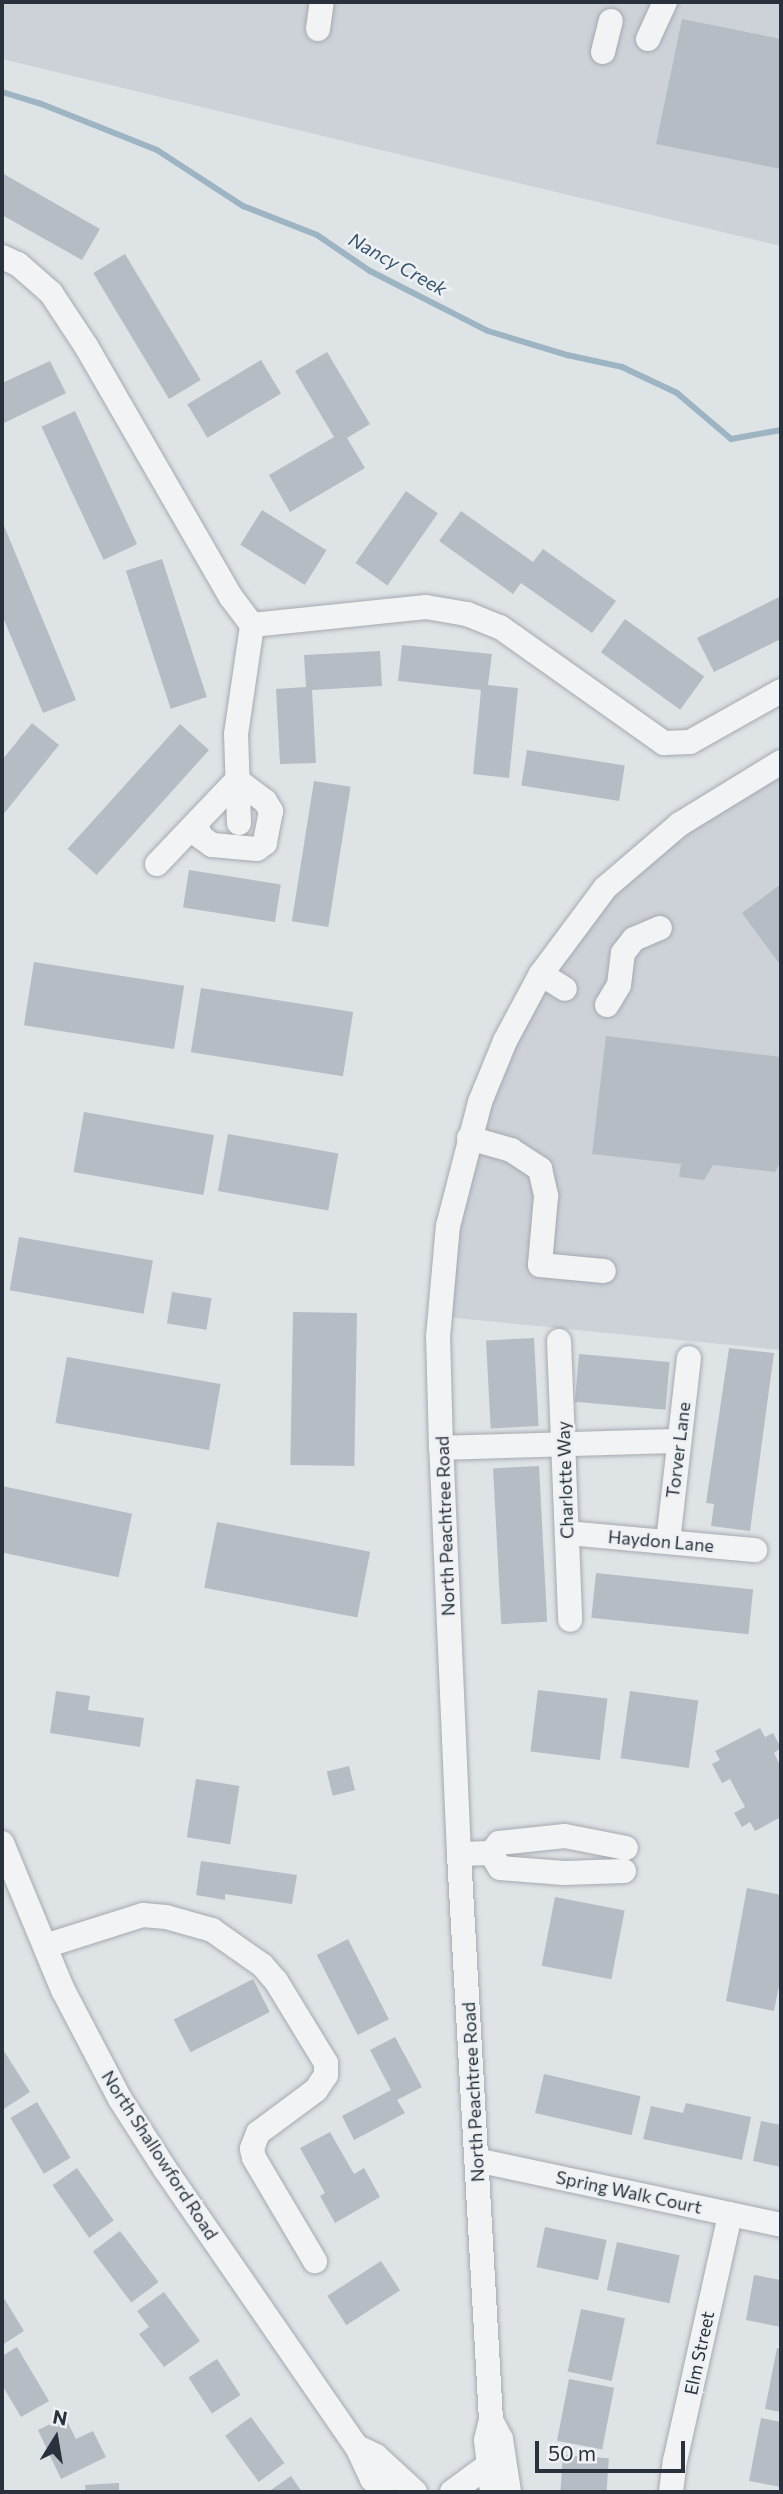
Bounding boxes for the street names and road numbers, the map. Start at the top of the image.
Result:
street label: Torver Lane [661,1401,695,1499]
street label: Charlotte Way [552,1421,578,1539]
street label: North Peachtree Road [431,1435,459,1617]
street label: Haydon Lane [607,1526,715,1556]
street label: North Peachtree Road [457,2001,489,2183]
street label: North Shallowford Road [97,2066,223,2244]
street label: Spring Walk Court [554,2166,704,2218]
street label: Elm Street [680,2309,718,2397]

